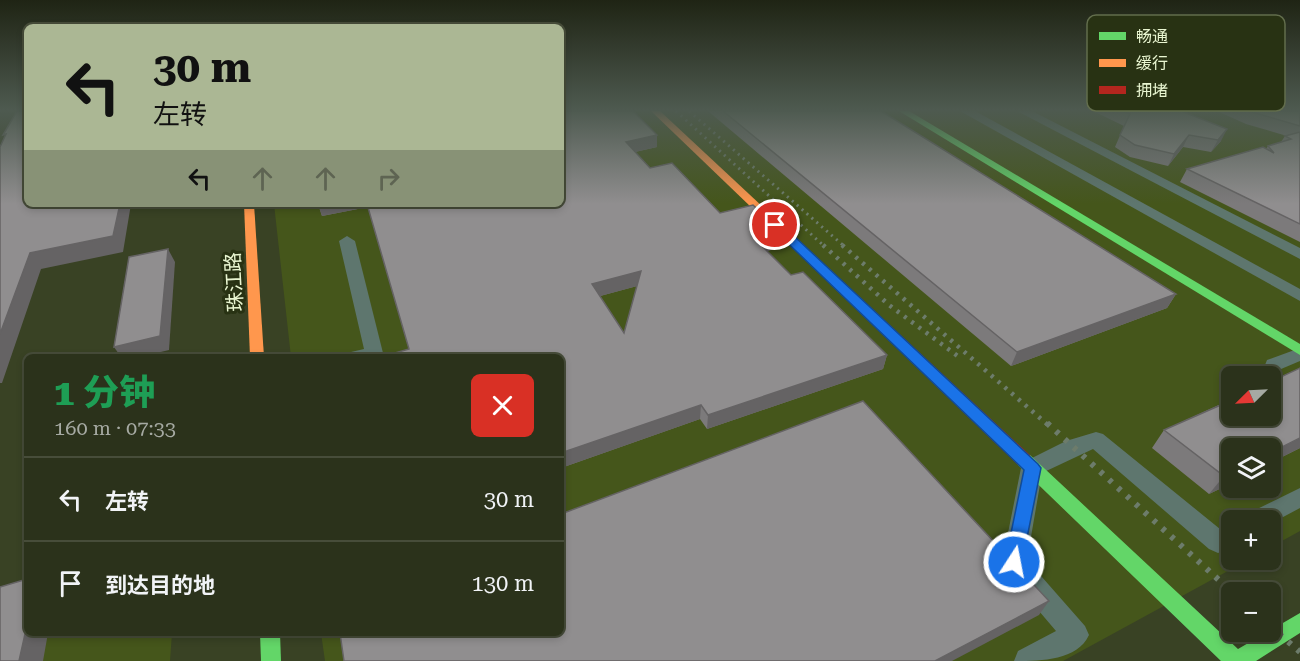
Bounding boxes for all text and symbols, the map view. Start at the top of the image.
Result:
legend [1087,15,1285,111]
text: 畅通 [1136,27,1168,46]
text: 30 m [153,43,251,92]
icon: left [54,48,132,126]
text: 缓行 [1136,54,1168,73]
text: 拥堵 [1136,81,1168,100]
text: 左转 [153,99,207,131]
icon: left [183,162,216,195]
icon: ahead [246,162,279,195]
icon: ahead [309,162,342,195]
icon: right [372,162,405,195]
pin [749,199,800,250]
icon: arrive [758,208,791,241]
street label: 珠江路 [220,251,248,313]
north arrow [1221,366,1281,426]
map controls [1221,366,1281,642]
text: 1 分钟 [54,372,155,414]
button: close [471,374,534,437]
text: 160 m · 07:33 [54,416,176,440]
button: layers [1221,438,1281,498]
icon: left [54,483,87,516]
text: 30 m [484,487,534,512]
text: 左转 [105,489,149,514]
button: + [1221,510,1281,570]
position arrow [982,530,1046,594]
icon: arrive [54,567,87,600]
text: 130 m [471,571,534,596]
text: 到达目的地 [105,573,215,598]
button: − [1221,582,1281,642]

